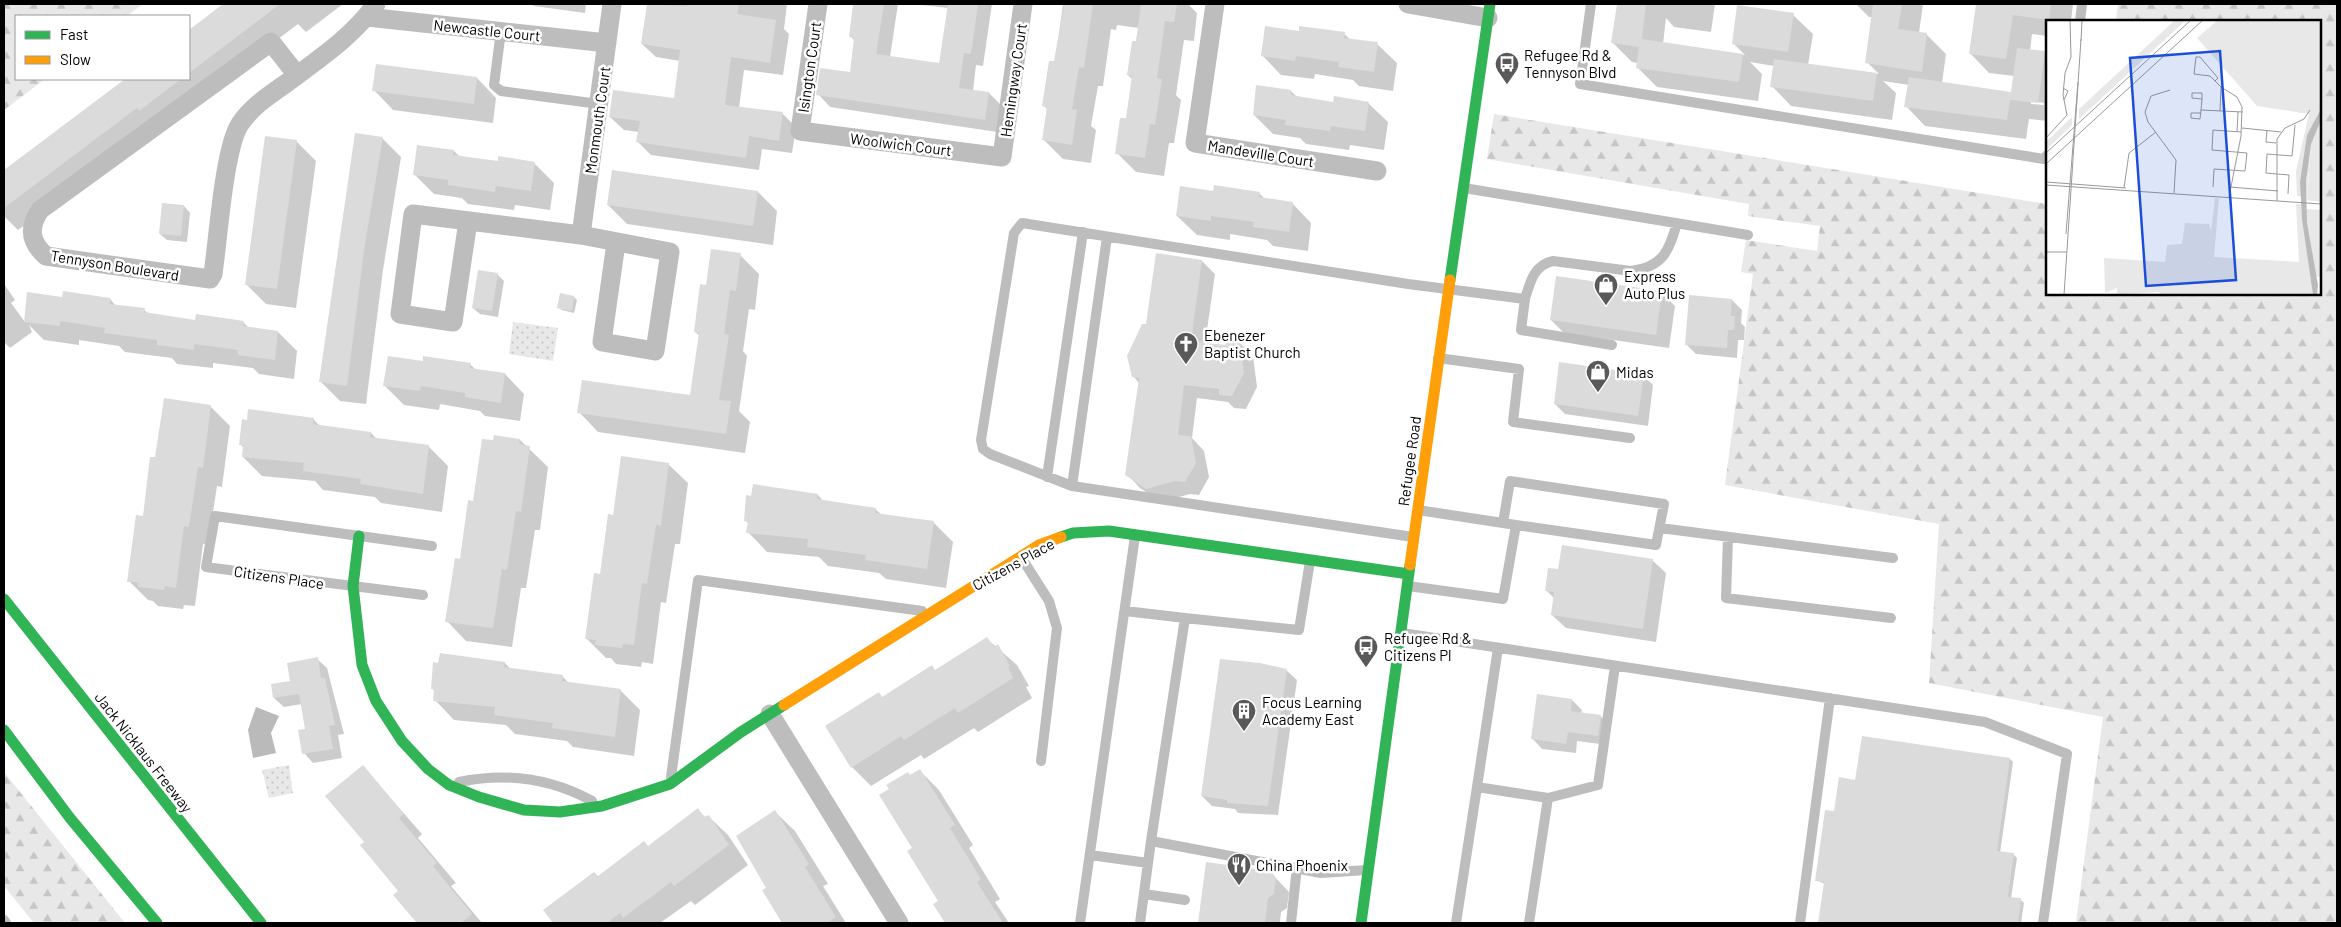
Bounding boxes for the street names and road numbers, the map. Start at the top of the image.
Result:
street label: Newcastle Court [433,15,541,45]
street label: Isington Court [794,20,824,114]
street label: Hemingway Court [996,22,1030,138]
street label: Monmouth Court [581,65,613,175]
street label: Woolwich Court [849,129,953,159]
street label: Mandeville Court [1206,136,1316,170]
street label: Tennyson Boulevard [50,246,180,284]
street label: Refugee Road [1394,415,1424,507]
street label: Citizens Place [969,534,1057,594]
street label: Citizens Place [233,562,325,592]
street label: Jack Nicklaus Freeway [91,688,197,816]

